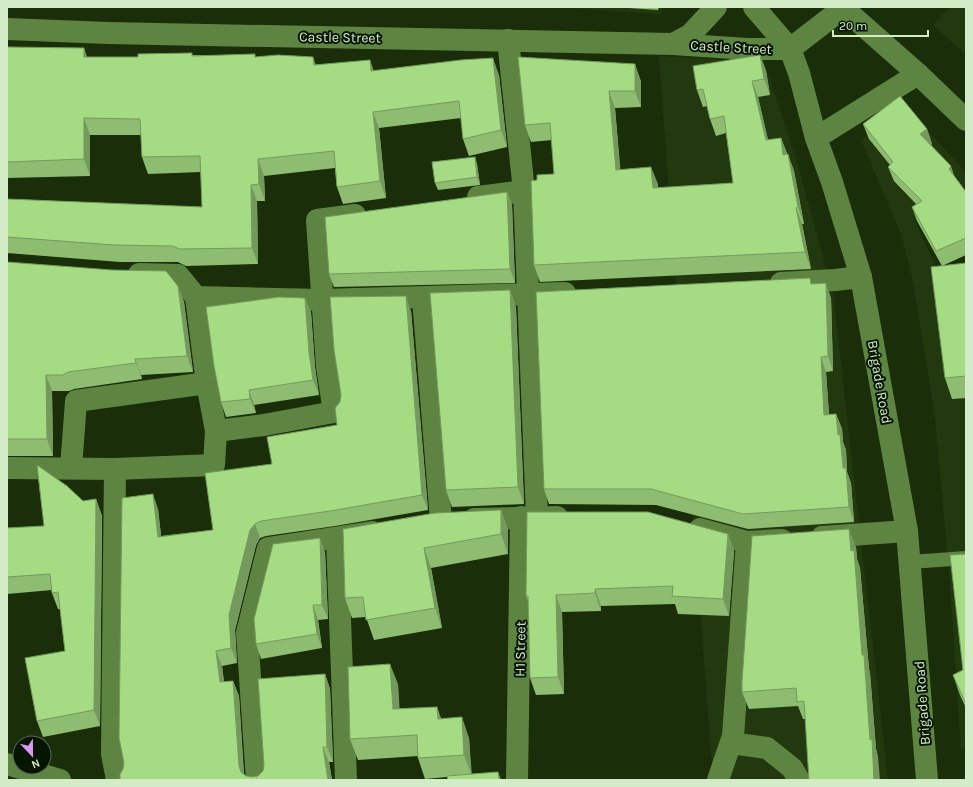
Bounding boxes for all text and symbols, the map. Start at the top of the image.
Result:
scale bar [833,12,928,38]
text: 20 m [839,19,867,33]
street label: Castle Street [299,28,381,47]
street label: Castle Street [690,37,772,58]
street label: Brigade Road [864,339,895,425]
street label: H1 Street [512,621,529,677]
street label: Brigade Road [911,660,934,746]
north arrow [12,735,52,775]
text: N [29,756,42,771]

